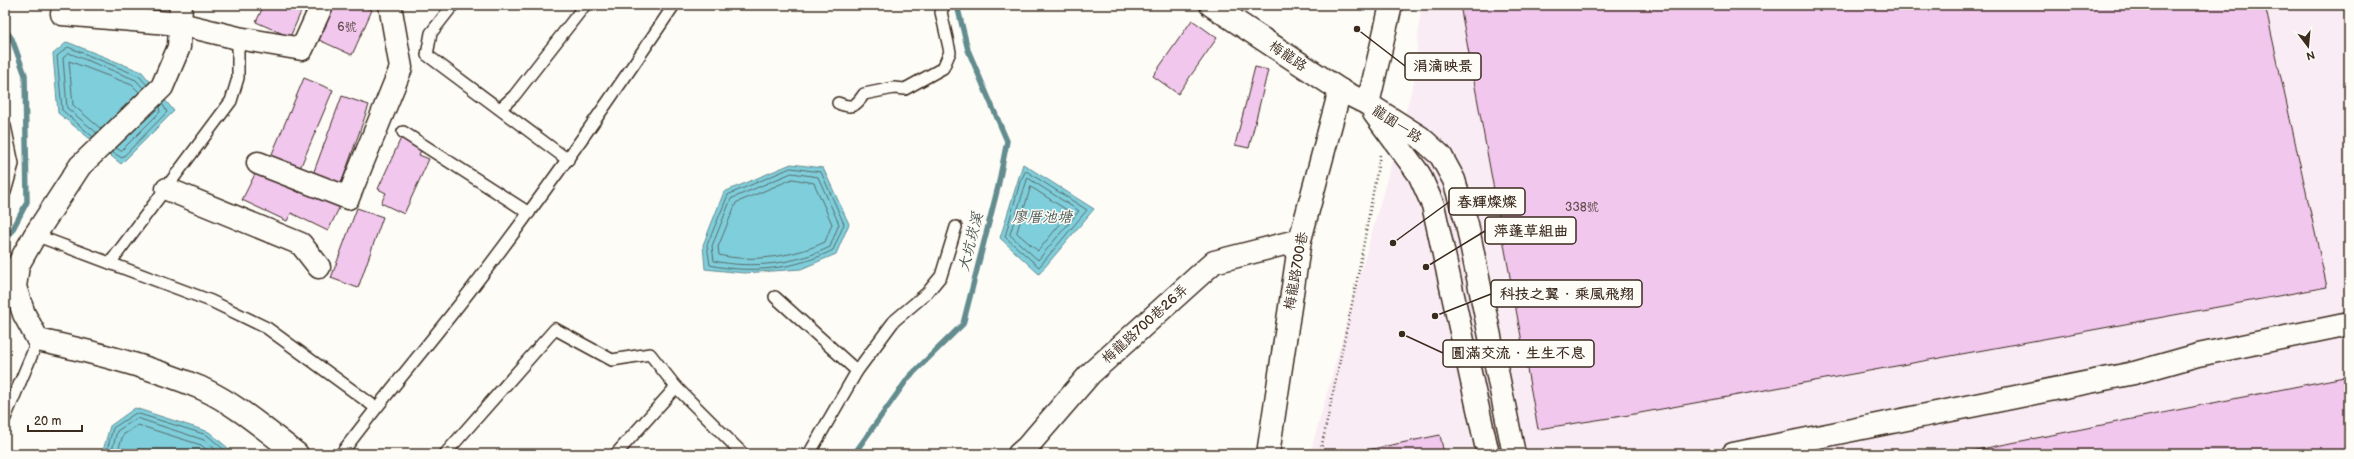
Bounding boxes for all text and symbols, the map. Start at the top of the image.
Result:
house number: 6號 [337,20,357,35]
north arrow [2288,26,2328,66]
street label: 梅龍路 [1266,37,1310,75]
text: N [2305,48,2316,63]
callout: 涓滴映景 [1405,53,1481,80]
text: 涓滴映景 [1413,57,1473,76]
street label: 龍園一路 [1369,102,1425,146]
callout: 春輝燦燦 [1449,188,1525,215]
text: 春輝燦燦 [1457,193,1517,212]
house number: 338號 [1565,200,1599,215]
water label: 廖厝池塘 [1012,208,1074,227]
water label: 大坑崁溪 [955,210,988,273]
callout: 萍蓬草組曲 [1485,217,1576,244]
text: 萍蓬草組曲 [1493,222,1569,241]
street label: 梅龍路700巷 [1281,229,1311,312]
callout: 科技之翼．乘風飛翔 [1491,280,1642,307]
street label: 梅龍路700巷26弄 [1098,281,1192,367]
text: 科技之翼．乘風飛翔 [1499,285,1635,304]
callout: 圓滿交流．生生不息 [1443,340,1594,367]
text: 圓滿交流．生生不息 [1450,344,1586,363]
scale bar [28,407,82,433]
text: 20 m [34,414,61,429]

